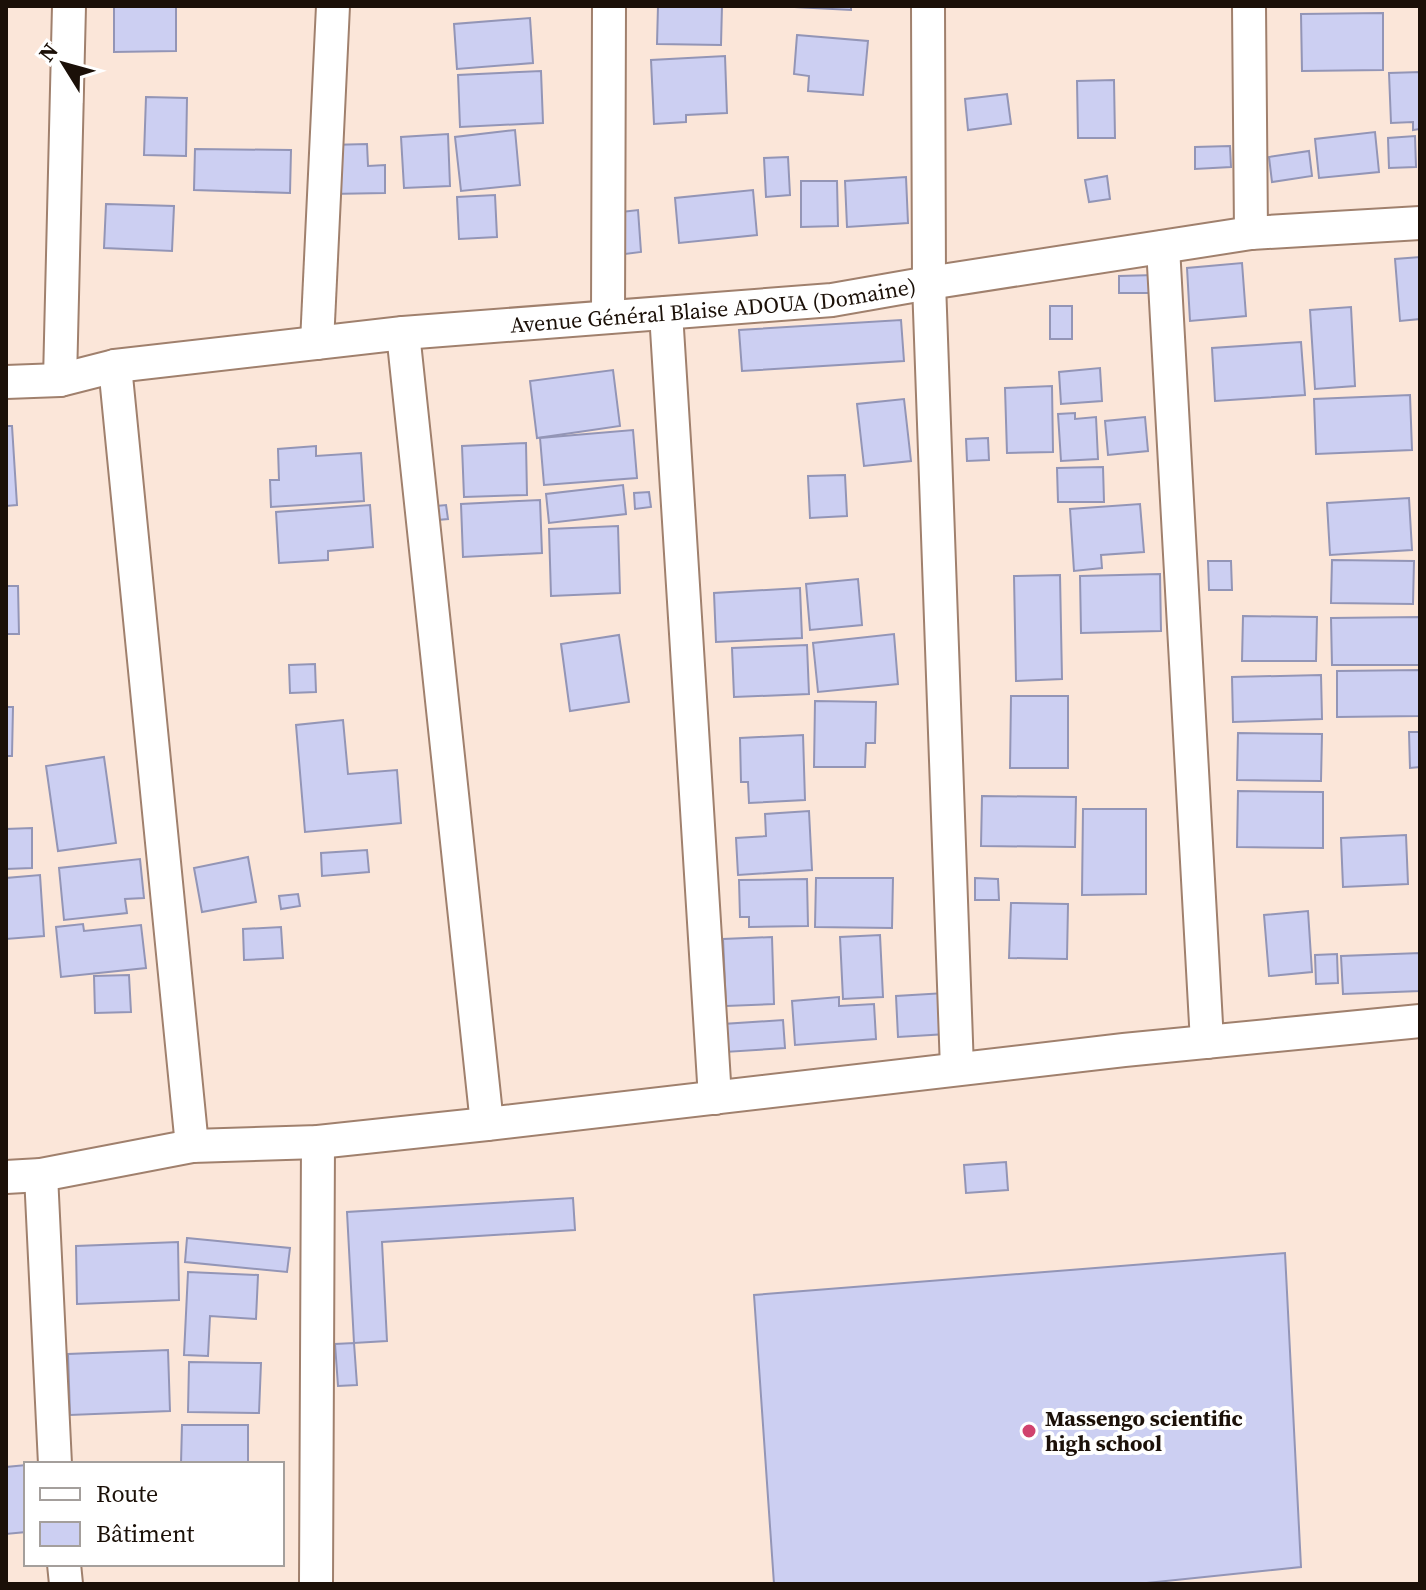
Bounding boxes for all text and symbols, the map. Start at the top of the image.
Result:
north arrow [24,24,104,104]
text: N [31,37,65,67]
street label: Avenue Général Blaise ADOUA (Domaine) [509,271,918,340]
place label: Massengo scientific high school [1045,1403,1243,1458]
marker: Massengo scientific high school [1020,1422,1038,1440]
legend [24,1462,284,1566]
text: Route [96,1477,158,1510]
text: Bâtiment [96,1517,195,1550]

